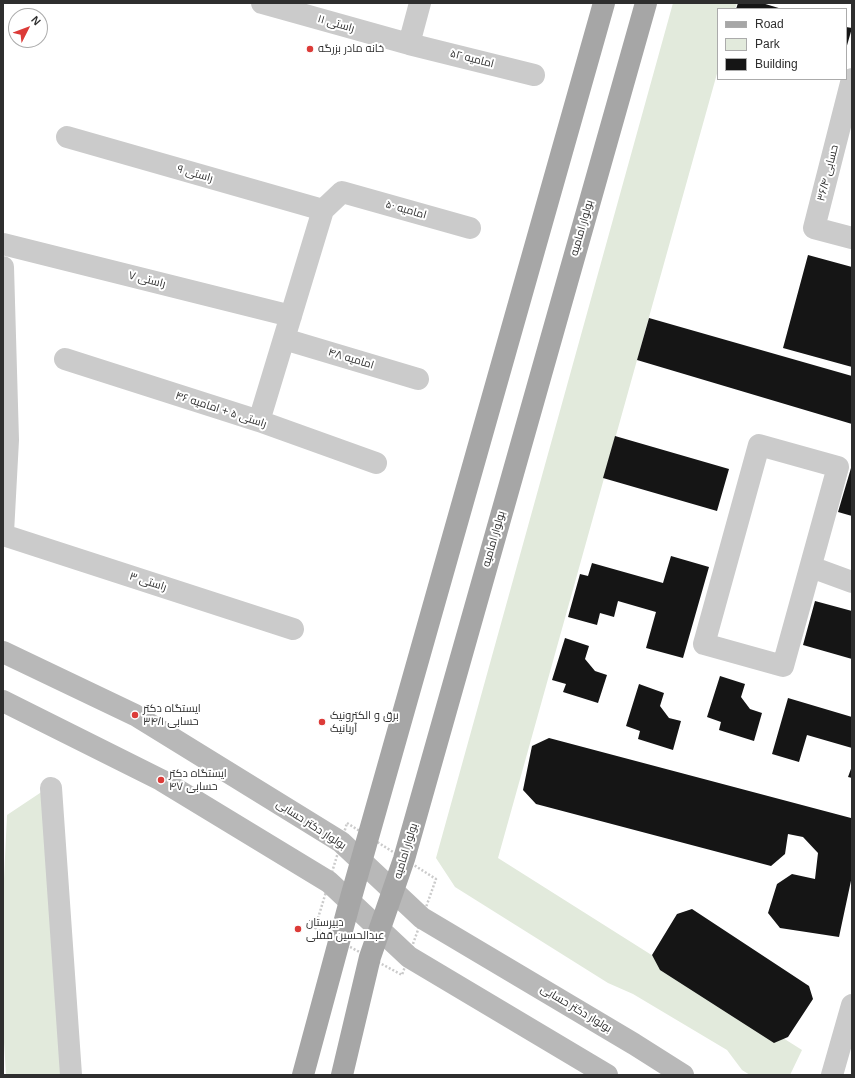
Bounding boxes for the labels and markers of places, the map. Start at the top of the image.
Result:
place label: خانه مادر بزرگه [318,42,384,56]
marker: خانه مادر بزرگه [305,44,315,54]
place label: ایستگاه دکتر حسابی ۳۴/۱ [143,702,201,728]
place label: برق و الکترونیک آریانیک [330,709,399,735]
marker: ایستگاه دکتر حسابی ۳۴/۱ [130,710,140,720]
marker: برق و الکترونیک آریانیک [317,717,327,727]
place label: ایستگاه دکتر حسابی ۴۷ [169,767,227,793]
marker: ایستگاه دکتر حسابی ۴۷ [156,775,166,785]
place label: دبیرستان عبدالحسین قفلی [306,916,384,942]
marker: دبیرستان عبدالحسین قفلی [293,924,303,934]

